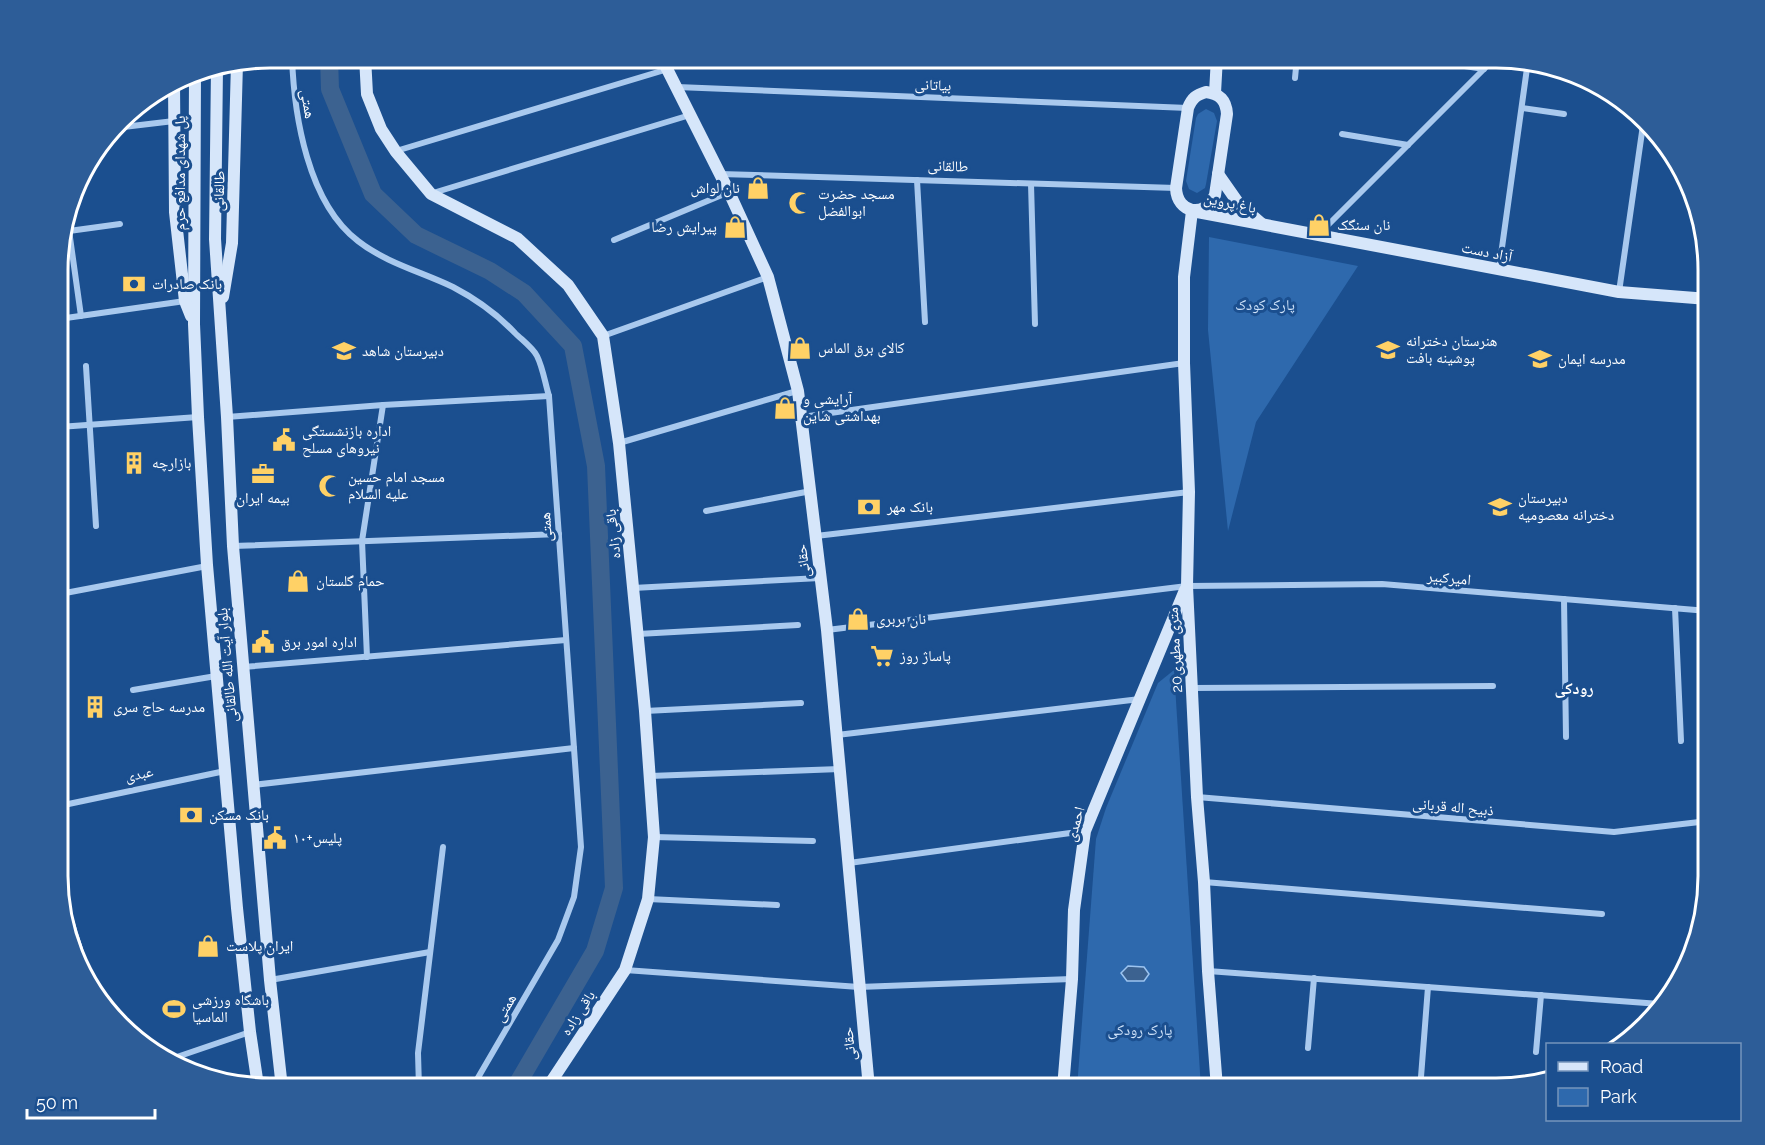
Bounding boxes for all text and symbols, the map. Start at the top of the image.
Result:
street label: بیاتانی [914,75,952,96]
street label: همتی [296,88,319,120]
street label: پل شهدای مدافع حرم [171,116,190,230]
street label: طالقانی [927,156,969,177]
street label: طالقانی [209,170,230,212]
shop icon: نان لواش [745,175,771,201]
place label: نان لواش [690,179,740,198]
place label: مسجد حضرت ابوالفضل [818,185,895,221]
street label: باغ پروین [1202,189,1258,218]
mosque icon: مسجد حضرت ابوالفضل [787,190,813,216]
shop icon: نان سنگک [1306,212,1332,238]
shop icon: پیرایش رضا [722,214,748,240]
place label: نان سنگک [1337,216,1390,235]
place label: پیرایش رضا [651,218,717,237]
street label: آزاد دست [1460,238,1515,266]
bank icon: بانک صادرات [121,271,147,297]
place label: بانک صادرات [152,275,222,293]
park label: پارک کودک [1235,296,1295,314]
place label: هنرستان دخترانه پوشینه بافت [1406,332,1497,367]
shop icon: کالای برق الماس [787,335,813,361]
school or university icon: هنرستان دخترانه پوشینه بافت [1375,337,1401,363]
school or university icon: دبیرستان شاهد [331,338,357,364]
place label: کالای برق الماس [818,339,905,358]
place label: دبیرستان شاهد [362,342,444,361]
school or university icon: مدرسه ایمان [1527,346,1553,372]
place label: مدرسه ایمان [1558,350,1626,369]
place label: آرایشی و بهداشتی شاین [803,390,881,426]
shop icon: آرایشی و بهداشتی شاین [772,395,798,421]
place label: اداره بازنشستگی نیروهای مسلح [302,422,391,458]
public building icon: اداره بازنشستگی نیروهای مسلح [271,427,297,453]
building icon: بازارچه [121,450,147,476]
place label: بازارچه [152,454,191,472]
office icon: بیمه ایران [250,461,276,487]
place label: مسجد امام حسین علیه السلام [348,468,445,504]
mosque icon: مسجد امام حسین علیه السلام [317,473,343,499]
place label: بیمه ایران [236,489,290,508]
place label: دبیرستان دخترانه معصومیه [1518,489,1614,524]
bank icon: بانک مهر [856,494,882,520]
school or university icon: دبیرستان دخترانه معصومیه [1487,494,1513,520]
place label: بانک مهر [886,498,933,516]
street label: باقی زاده [601,508,626,560]
street label: همتی [536,512,557,542]
street label: حقانی [792,543,815,579]
street label: امیرکبیر [1425,567,1472,589]
shop icon: حمام گلستان [285,568,311,594]
place label: حمام گلستان [316,572,385,591]
shop icon: نان بربری [845,606,871,632]
street label: بلوار آیت الله طالقانی [213,607,242,723]
street label: 20متری مطهری [1164,607,1187,693]
place label: نان بربری [876,610,926,629]
public building icon: اداره امور برق [250,629,276,655]
place label: اداره امور برق [281,633,357,652]
supermarket icon: پاساژ روز [869,643,895,669]
place label: پاساژ روز [899,647,951,665]
district label: رودکی [1554,679,1594,698]
building icon: مدرسه حاج سری [82,694,108,720]
place label: مدرسه حاج سری [113,698,205,717]
street label: عبدی [123,762,155,787]
street label: ذبیح اله قربانی [1411,794,1494,821]
bank icon: بانک مسکن [178,802,204,828]
street label: احمدی [1061,804,1090,844]
place label: بانک مسکن [209,806,269,825]
public building icon: پلیس+۱۰ [262,825,288,851]
place label: پلیس+۱۰ [293,829,342,848]
shop icon: ایران پلاست [195,933,221,959]
place label: ایران پلاست [226,937,293,956]
street label: باقی زاده [557,987,600,1039]
place label: باشگاه ورزشی الماسیا [192,991,269,1026]
street label: همتی [490,991,521,1026]
sports icon: باشگاه ورزشی الماسیا [161,996,187,1022]
park label: پارک رودکی [1108,1021,1172,1040]
street label: حقانی [838,1026,861,1062]
legend [1546,1043,1741,1121]
text: Road [1600,1056,1643,1077]
scale bar [27,1082,154,1120]
text: Park [1600,1086,1637,1107]
text: 50 m [36,1092,78,1113]

